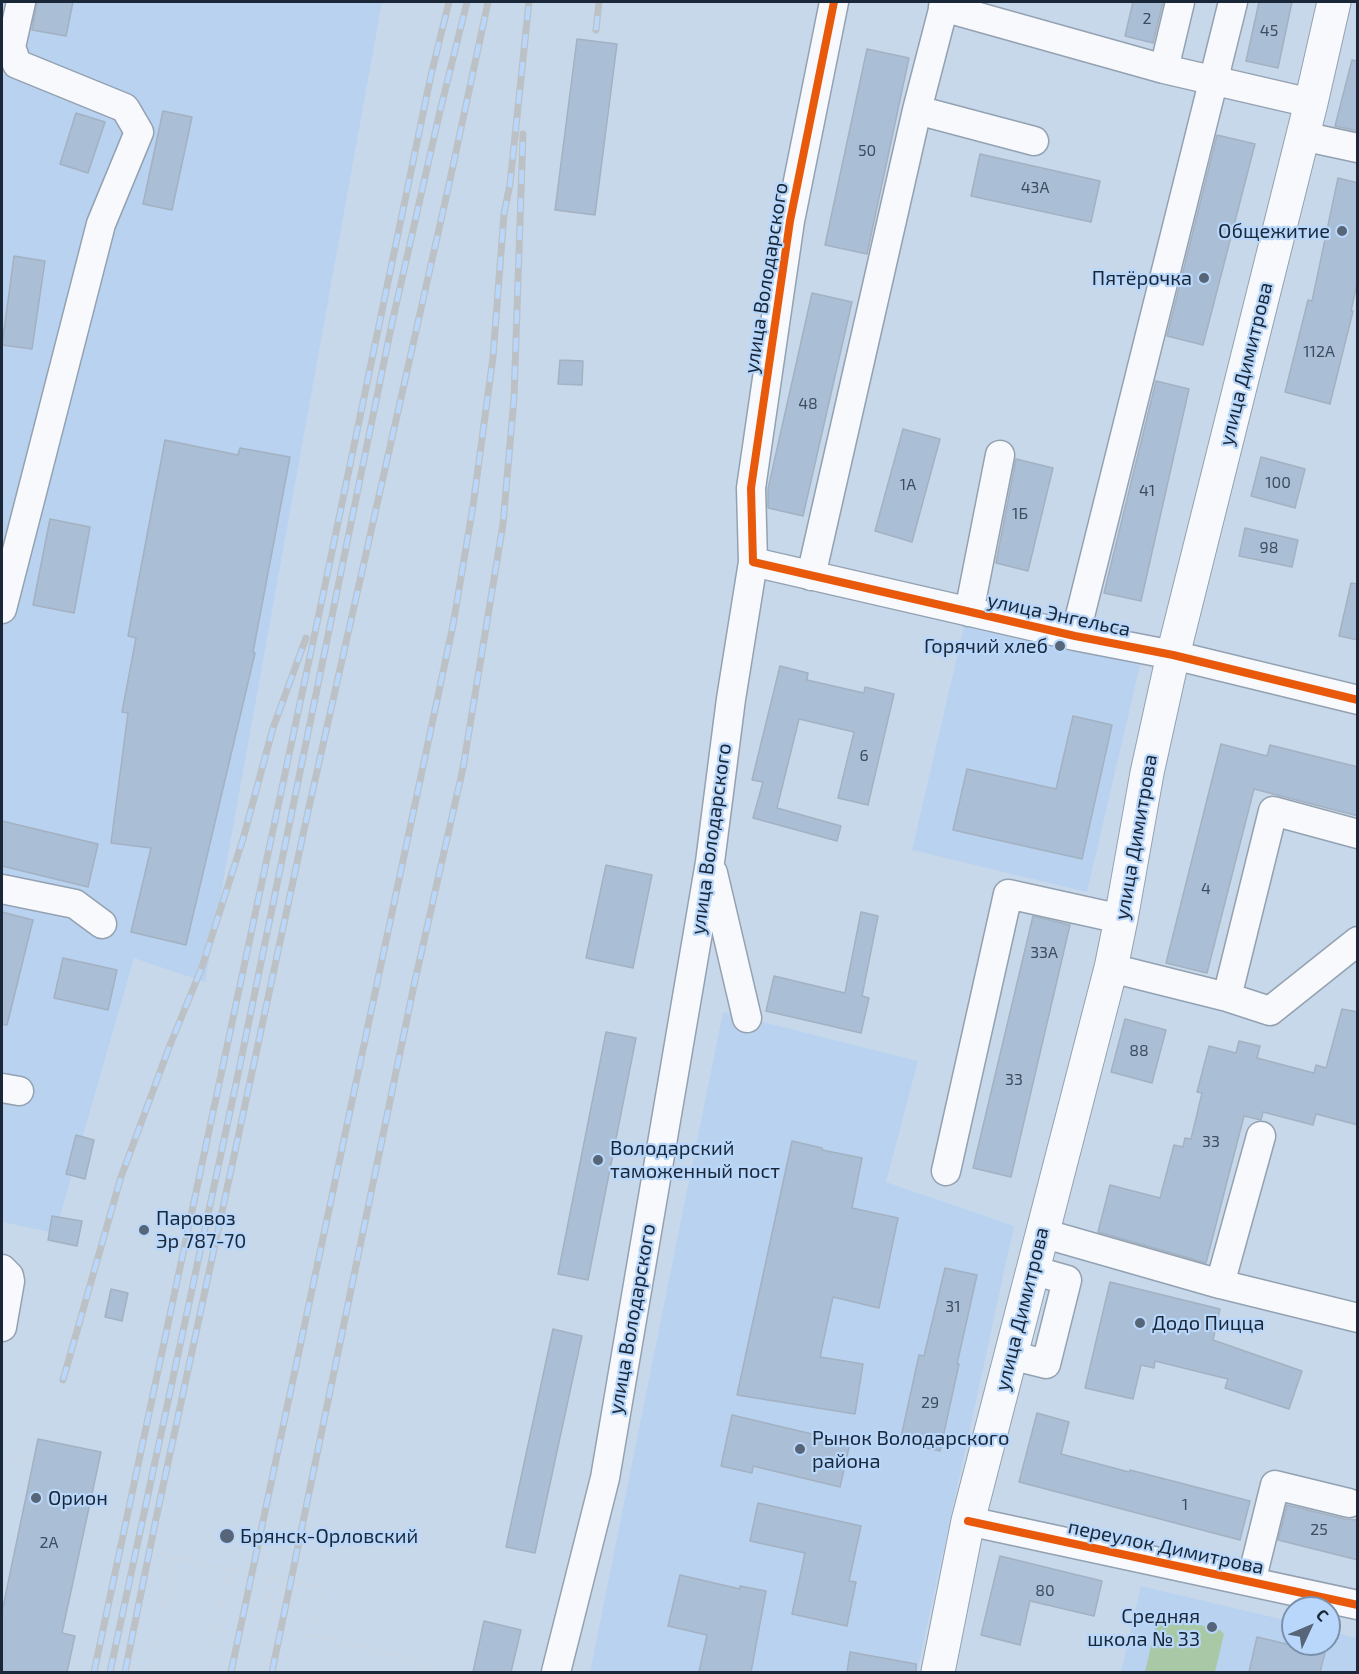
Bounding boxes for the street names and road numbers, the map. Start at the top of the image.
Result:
street label: улица Володарского [739,181,793,375]
street label: улица Димитрова [1214,280,1278,448]
street label: улица Энгельса [985,588,1133,642]
street label: улица Володарского [686,742,736,936]
street label: улица Димитрова [1110,752,1162,922]
street label: улица Володарского [603,1222,661,1416]
street label: улица Димитрова [990,1225,1054,1393]
street label: переулок Димитрова [1066,1514,1266,1580]

